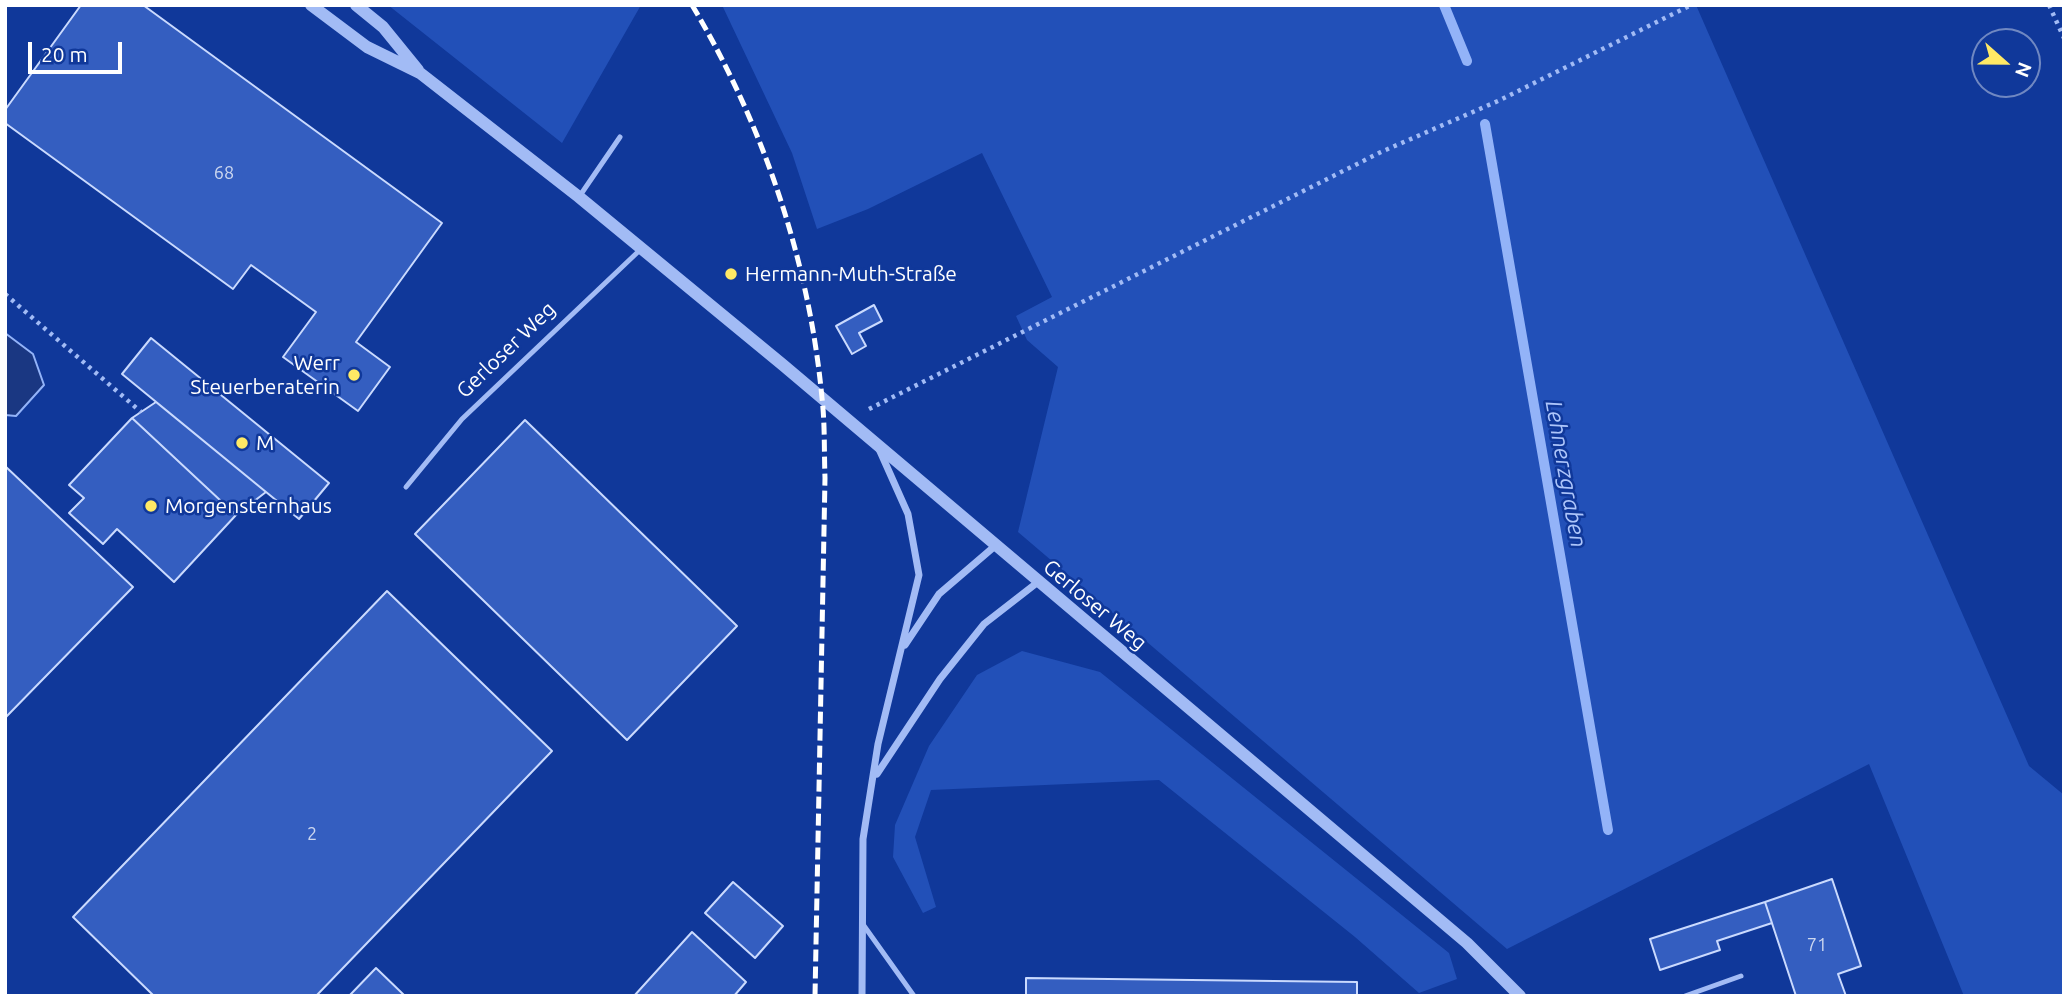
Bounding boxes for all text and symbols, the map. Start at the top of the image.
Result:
scale bar [32,28,126,72]
north arrow [1971,28,2041,98]
text: 20 m [41,42,88,66]
text: N [2011,59,2037,80]
house number: 68 [214,162,234,184]
place label: Hermann-Muth-Straße [745,261,957,287]
marker: Hermann-Muth-Straße [723,266,739,282]
street label: Gerloser Weg [451,297,561,403]
place label: Werr Steuerberaterin [190,350,340,400]
marker: Werr Steuerberaterin [346,367,362,383]
water label: Lehnerzgraben [1539,398,1593,550]
place label: M [256,430,274,456]
marker: M [234,435,250,451]
place label: Morgensternhaus [165,493,332,519]
marker: Morgensternhaus [143,498,159,514]
street label: Gerloser Weg [1038,554,1152,656]
house number: 2 [307,823,317,845]
house number: 71 [1807,934,1827,956]

